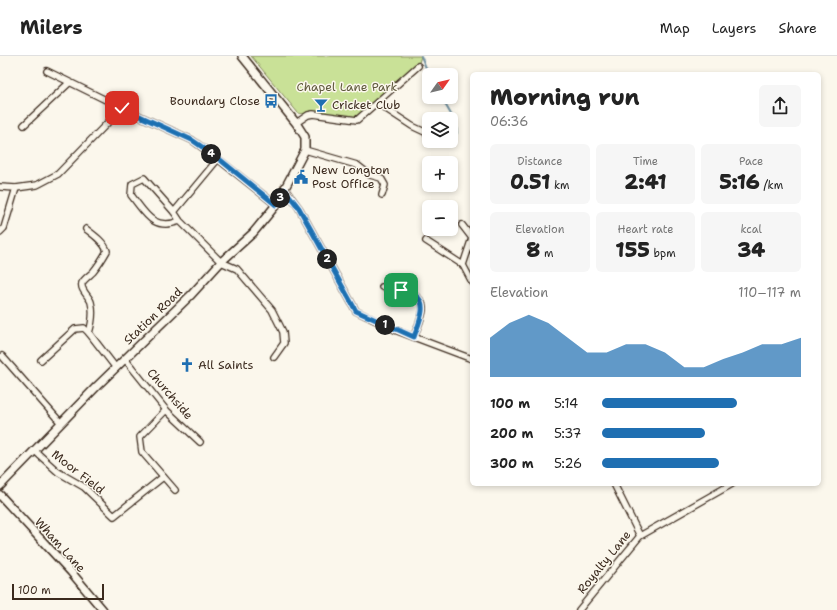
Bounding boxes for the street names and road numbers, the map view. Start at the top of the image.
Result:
street label: Station Road [120,284,186,348]
street label: Churchside [143,365,197,423]
street label: Moor Field [48,446,108,498]
street label: Wham Lane [31,514,89,576]
street label: Royalty Lane [574,527,635,597]

